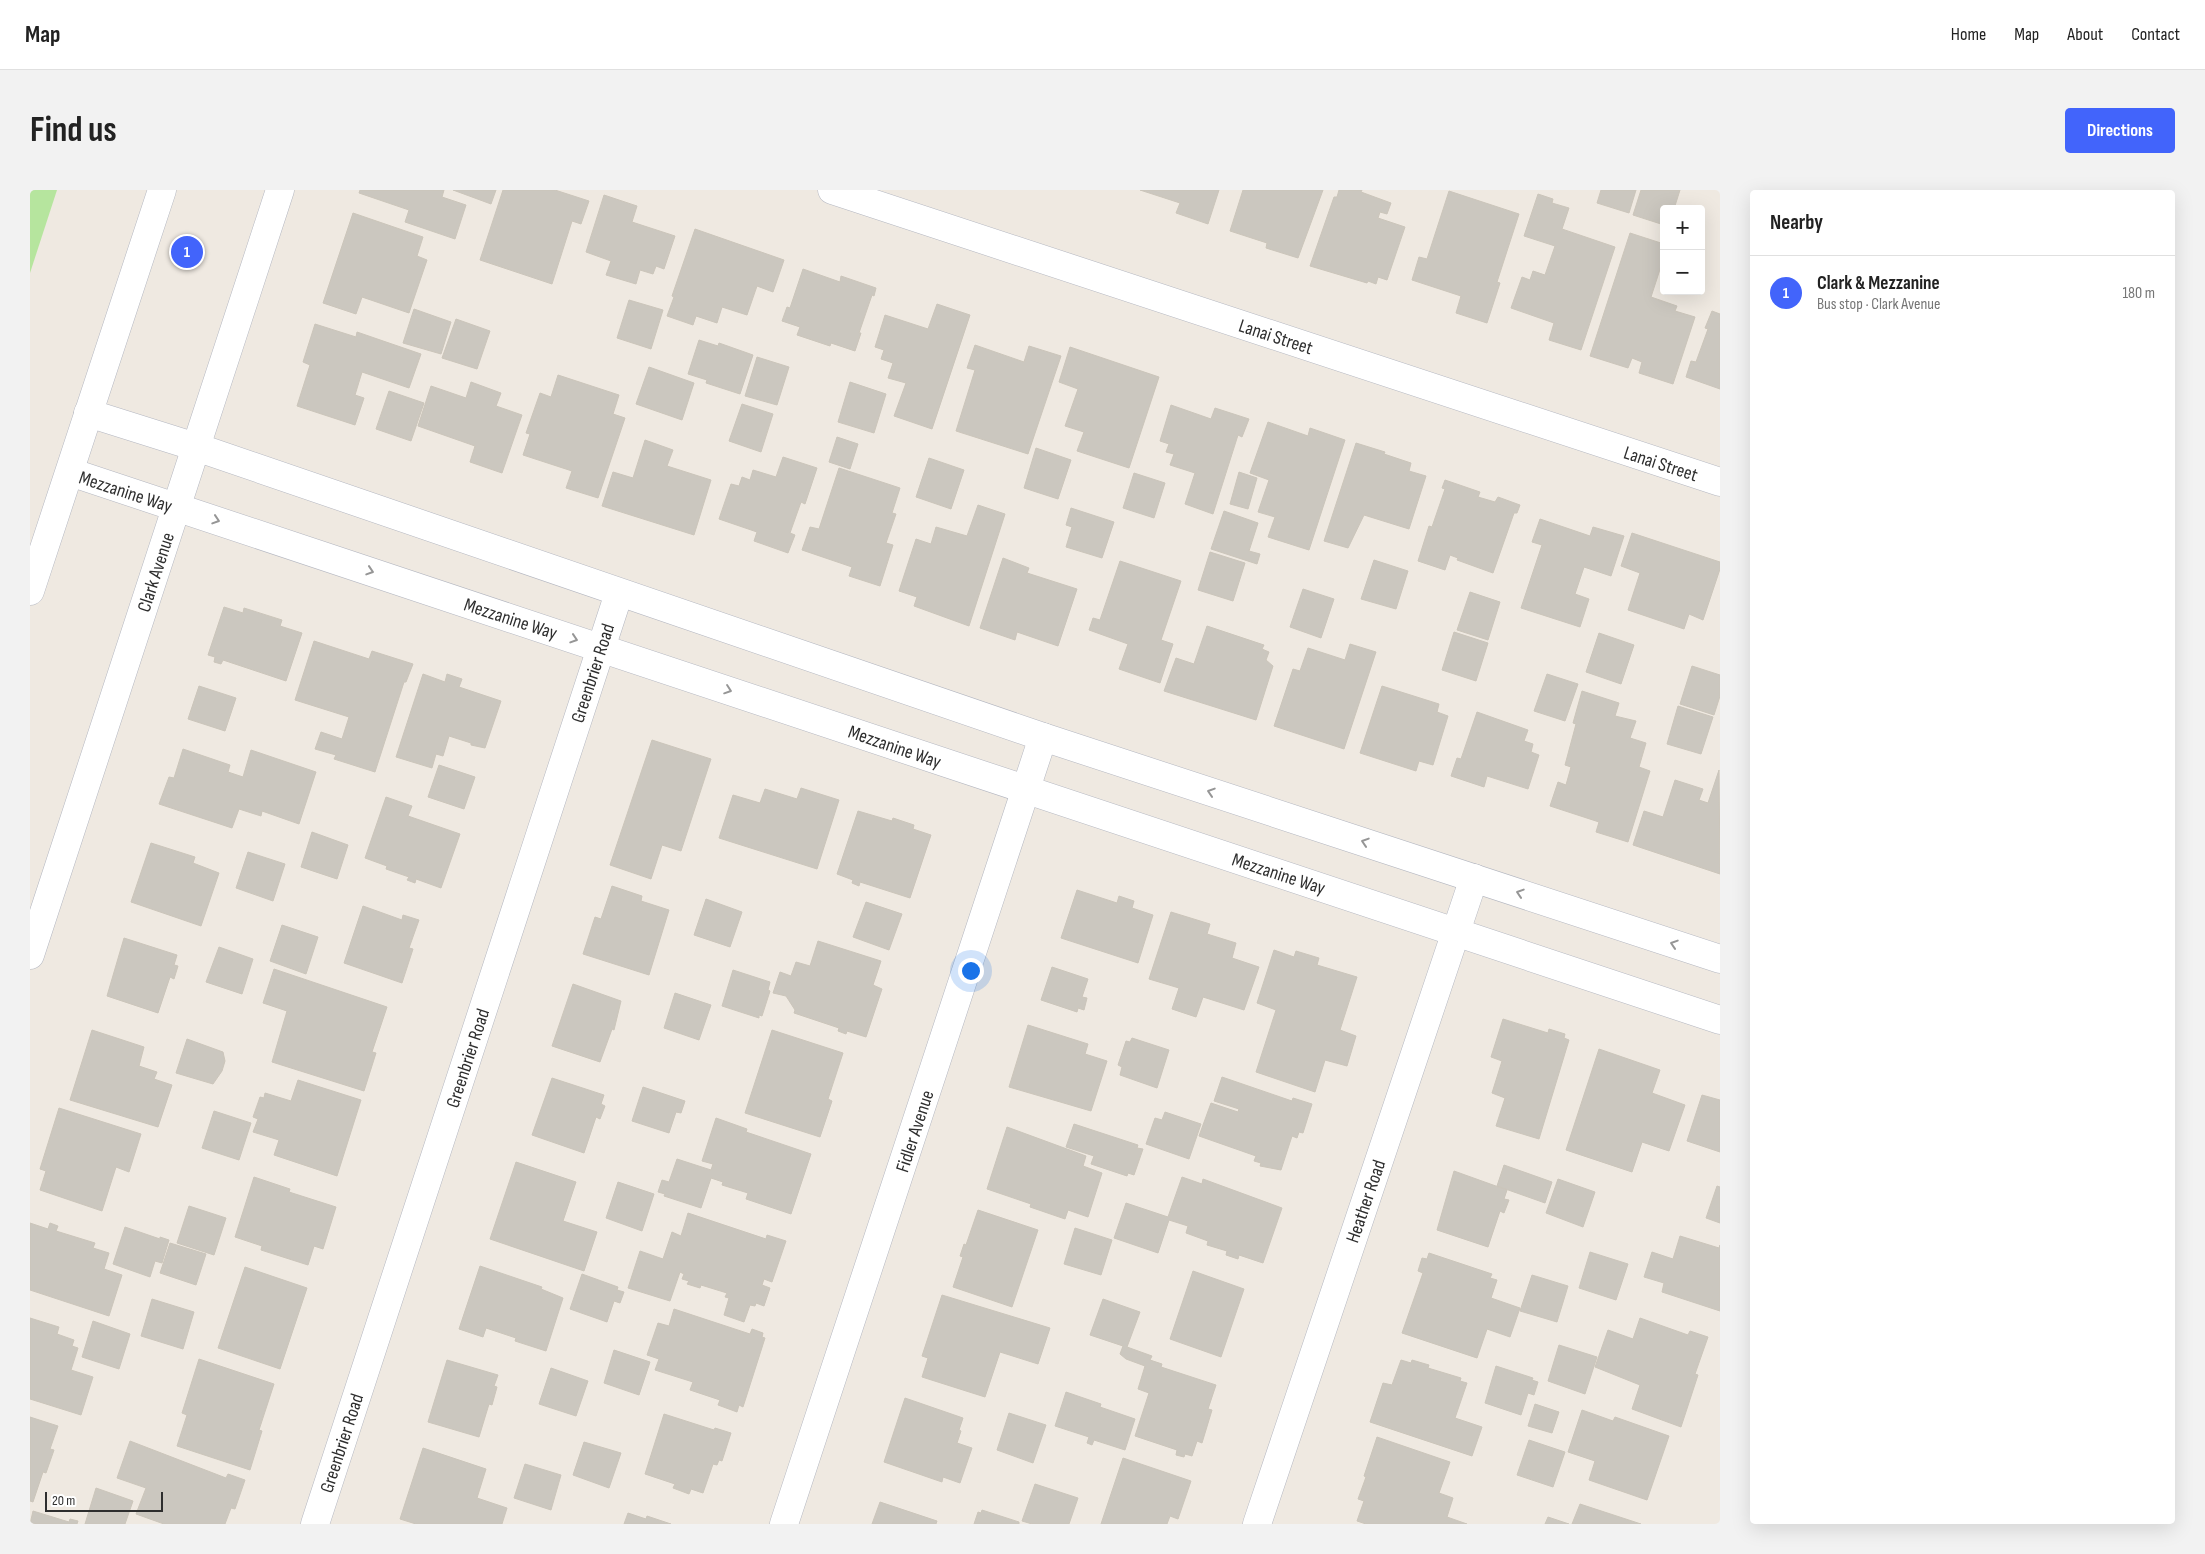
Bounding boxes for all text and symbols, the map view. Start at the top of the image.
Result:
text: Map [25,20,60,49]
text: Home [1951,24,1986,45]
text: Map [2014,24,2039,45]
text: About [2067,24,2103,45]
text: Contact [2131,24,2180,45]
button: Directions [2065,108,2175,153]
text: Find us [30,109,117,152]
map controls [1660,205,1705,295]
button: + [1660,205,1705,250]
text: Nearby [1770,210,1823,235]
pin: 1 [171,233,203,271]
button: − [1660,250,1705,295]
text: Clark & Mezzanine [1817,272,1940,295]
text: 1 [1783,284,1789,303]
text: 180 m [2122,284,2155,303]
text: Bus stop · Clark Avenue [1817,295,1940,314]
street label: Lanai Street [1236,315,1316,360]
street label: Lanai Street [1621,442,1701,487]
street label: Mezzanine Way [76,467,176,519]
one-way arrow [211,515,219,525]
street label: Clark Avenue [133,530,180,615]
one-way arrow [365,566,374,576]
street label: Mezzanine Way [461,594,561,646]
street label: Greenbrier Road [567,621,620,726]
one-way arrow [569,633,578,643]
one-way arrow [724,684,732,694]
street label: Mezzanine Way [845,721,945,774]
one-way arrow [1207,787,1215,797]
one-way arrow [1361,838,1370,848]
street label: Mezzanine Way [1229,849,1329,901]
one-way arrow [1516,888,1524,898]
one-way arrow [1670,940,1678,950]
your location [958,958,984,984]
street label: Greenbrier Road [442,1006,495,1111]
street label: Fidler Avenue [891,1087,940,1175]
street label: Heather Road [1341,1157,1391,1246]
street label: Greenbrier Road [316,1391,369,1496]
scale bar [45,1489,162,1512]
text: 20 m [52,1492,75,1509]

